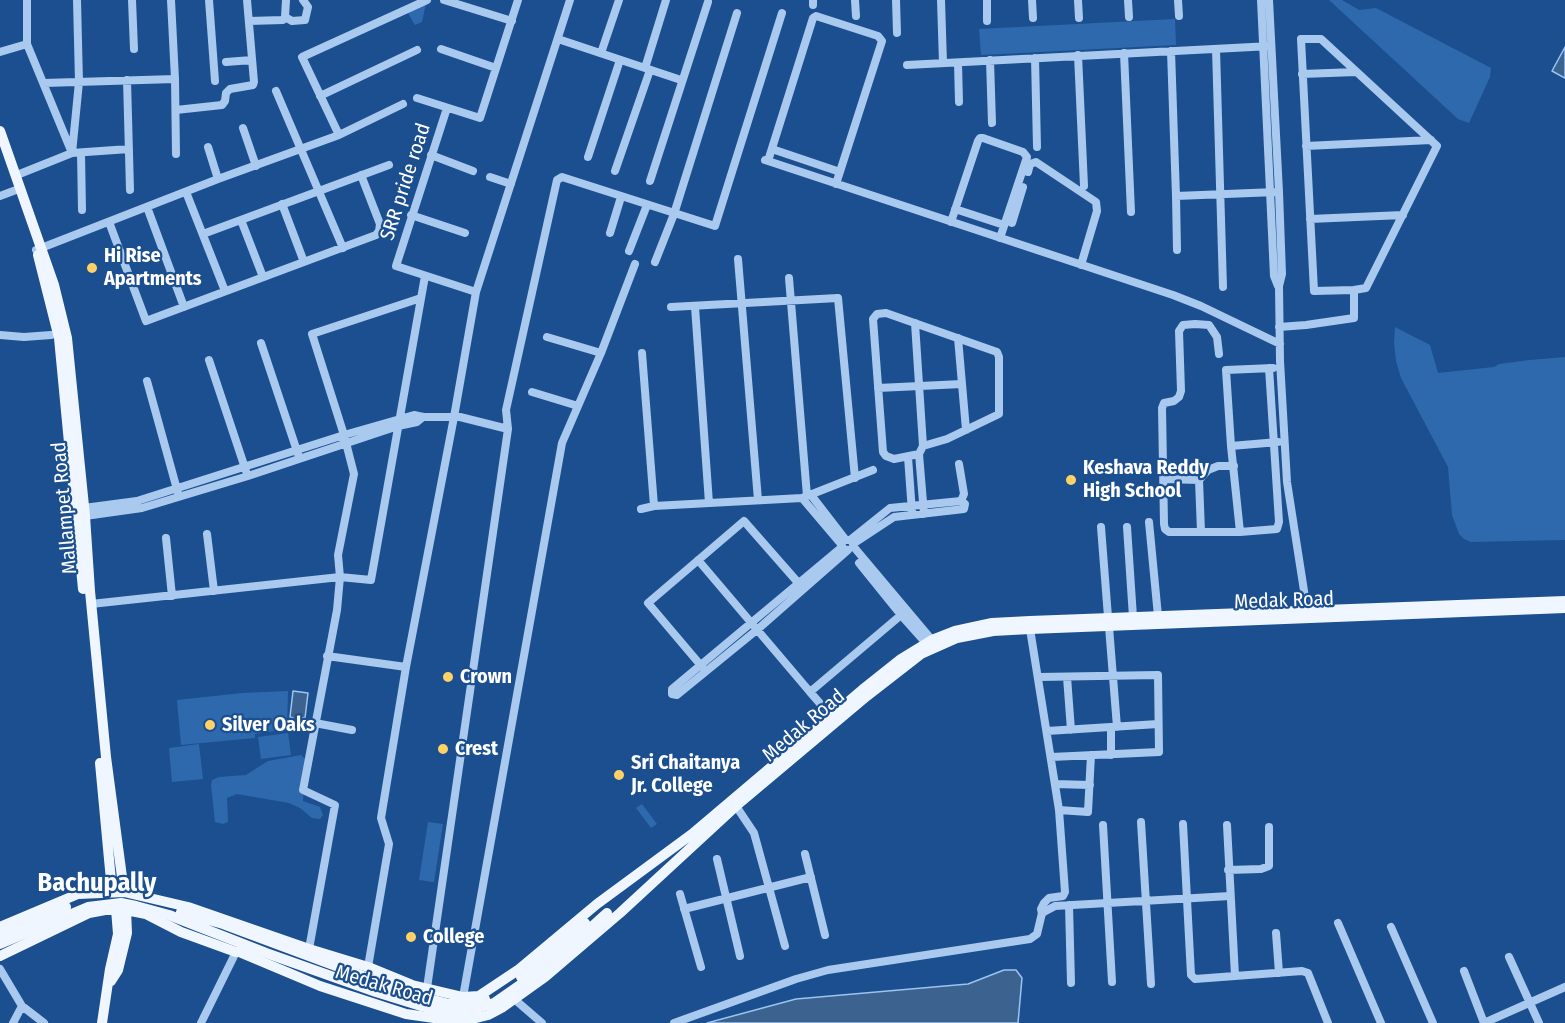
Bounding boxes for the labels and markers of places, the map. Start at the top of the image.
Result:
place label: Hi Rise Apartments [104,244,202,291]
marker: Hi Rise Apartments [85,261,99,275]
place label: Keshava Reddy High School [1083,456,1209,503]
marker: Keshava Reddy High School [1064,473,1078,487]
place label: Crown [460,665,512,689]
marker: Crown [441,670,455,684]
place label: Silver Oaks [222,713,315,737]
marker: Silver Oaks [203,718,217,732]
place label: Crest [455,737,498,761]
marker: Crest [436,742,450,756]
place label: Sri Chaitanya Jr. College [631,751,740,798]
marker: Sri Chaitanya Jr. College [612,768,626,782]
place label: College [423,925,484,949]
marker: College [404,930,418,944]

